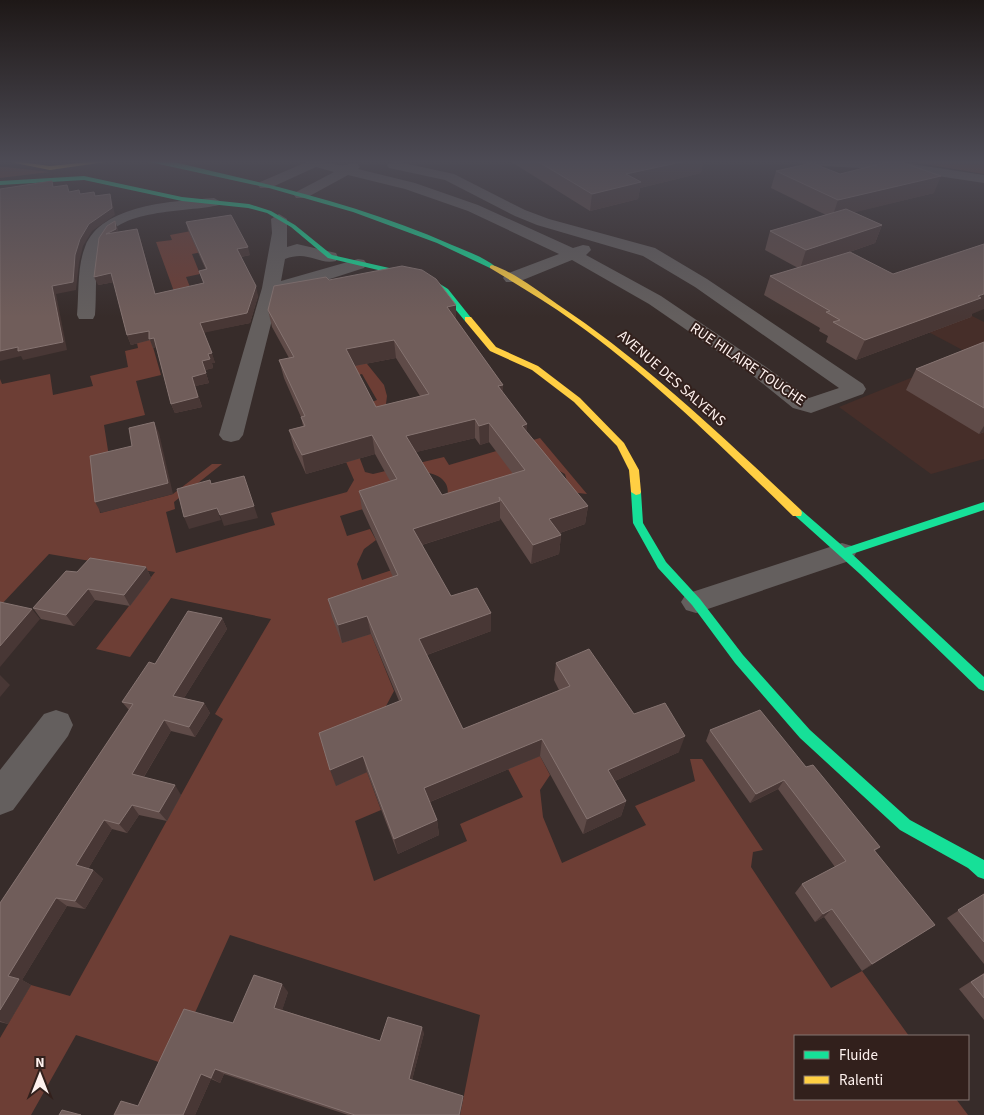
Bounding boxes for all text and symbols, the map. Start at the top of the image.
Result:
street label: RUE HILAIRE TOUCHE [686,318,810,411]
street label: AVENUE DES SALYENS [613,325,730,431]
legend [794,1035,969,1100]
text: Fluide [839,1045,878,1066]
north arrow [15,1050,65,1100]
text: N [35,1053,45,1073]
text: Ralenti [839,1070,883,1091]

